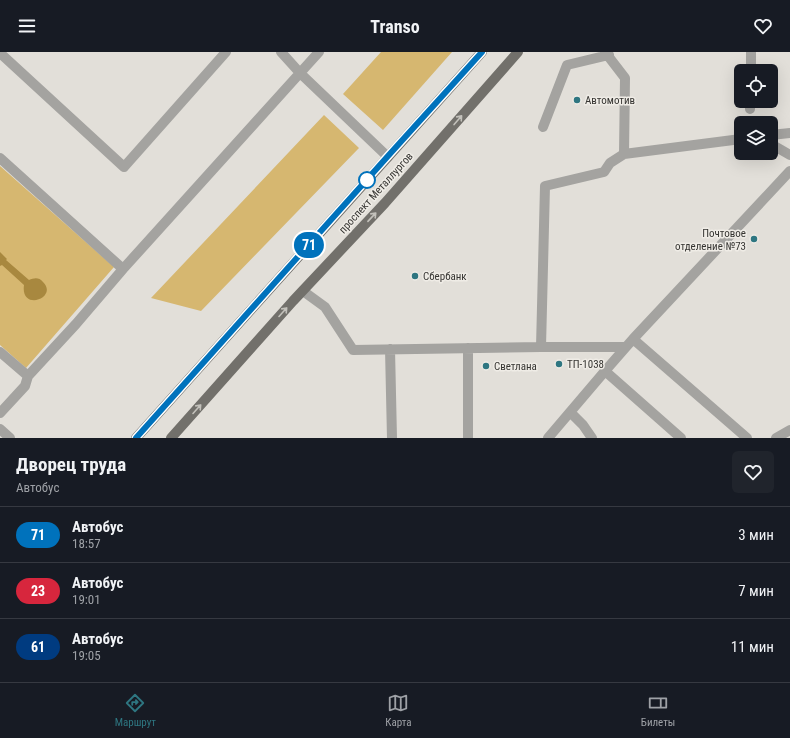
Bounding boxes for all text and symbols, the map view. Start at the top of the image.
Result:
icon: menu [16,15,38,37]
icon: heart [752,15,774,37]
text: Transo [370,16,420,37]
map controls [734,64,778,160]
button: locate [734,64,778,108]
place label: Автомотив [585,94,635,107]
marker: Автомотив [572,95,582,105]
one-way arrow [454,114,463,125]
button: layers [734,116,778,160]
street label: проспект Металлургов [336,150,416,236]
unlabelled marker [358,171,376,189]
one-way arrow [367,212,377,222]
place label: Почтовое отделение №73 [675,227,746,253]
line badge: 71 [291,232,327,258]
marker: Почтовое отделение №73 [749,234,759,244]
text: 71 [302,237,316,253]
place label: Сбербанк [423,270,467,283]
marker: Сбербанк [410,271,420,281]
one-way arrow [278,307,287,317]
place label: ТП-1038 [567,358,604,371]
marker: ТП-1038 [554,359,564,369]
place label: Светлана [494,360,537,373]
marker: Светлана [481,361,491,371]
one-way arrow [192,404,201,414]
button: heart [732,451,774,493]
text: Дворец труда [16,453,126,476]
text: Автобус [16,480,59,495]
text: Автобус [72,518,123,536]
text: 3 мин [738,526,774,544]
text: 71 [31,527,45,543]
text: 18:57 [72,536,101,551]
text: Автобус [72,574,123,592]
text: 7 мин [738,582,774,600]
text: 23 [31,583,45,599]
text: 19:01 [72,592,101,607]
text: Автобус [72,630,123,648]
text: 11 мин [731,638,774,656]
text: 61 [31,639,45,655]
text: 19:05 [72,648,101,663]
tab: Маршрут [115,692,156,729]
tab: Карта [385,692,412,729]
tab: Билеты [641,692,675,729]

